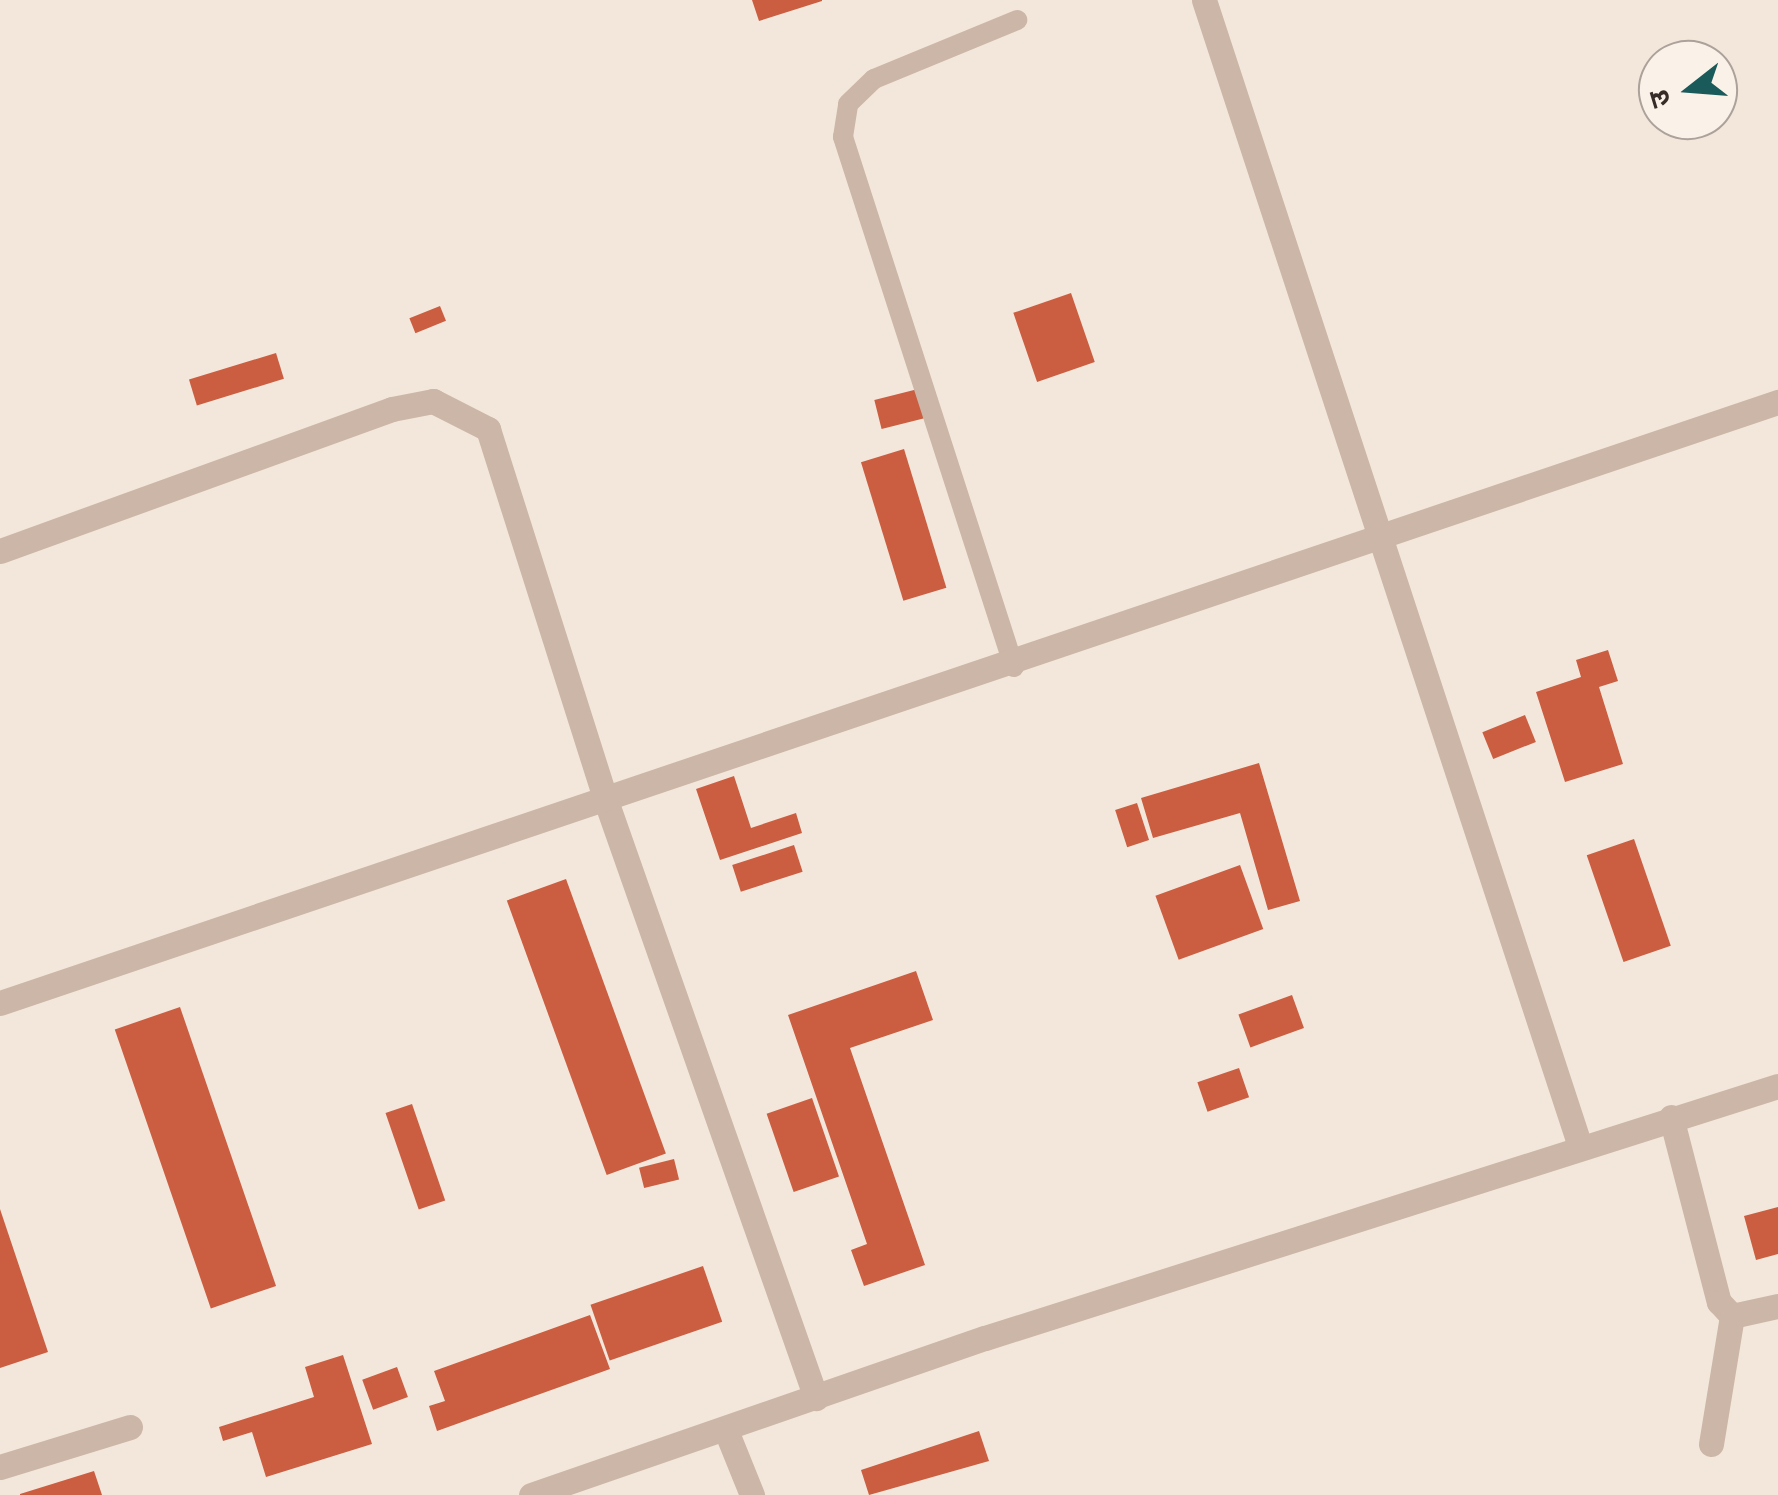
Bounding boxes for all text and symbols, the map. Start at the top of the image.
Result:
north arrow [1638,40,1738,140]
text: उ [1643,86,1679,111]

